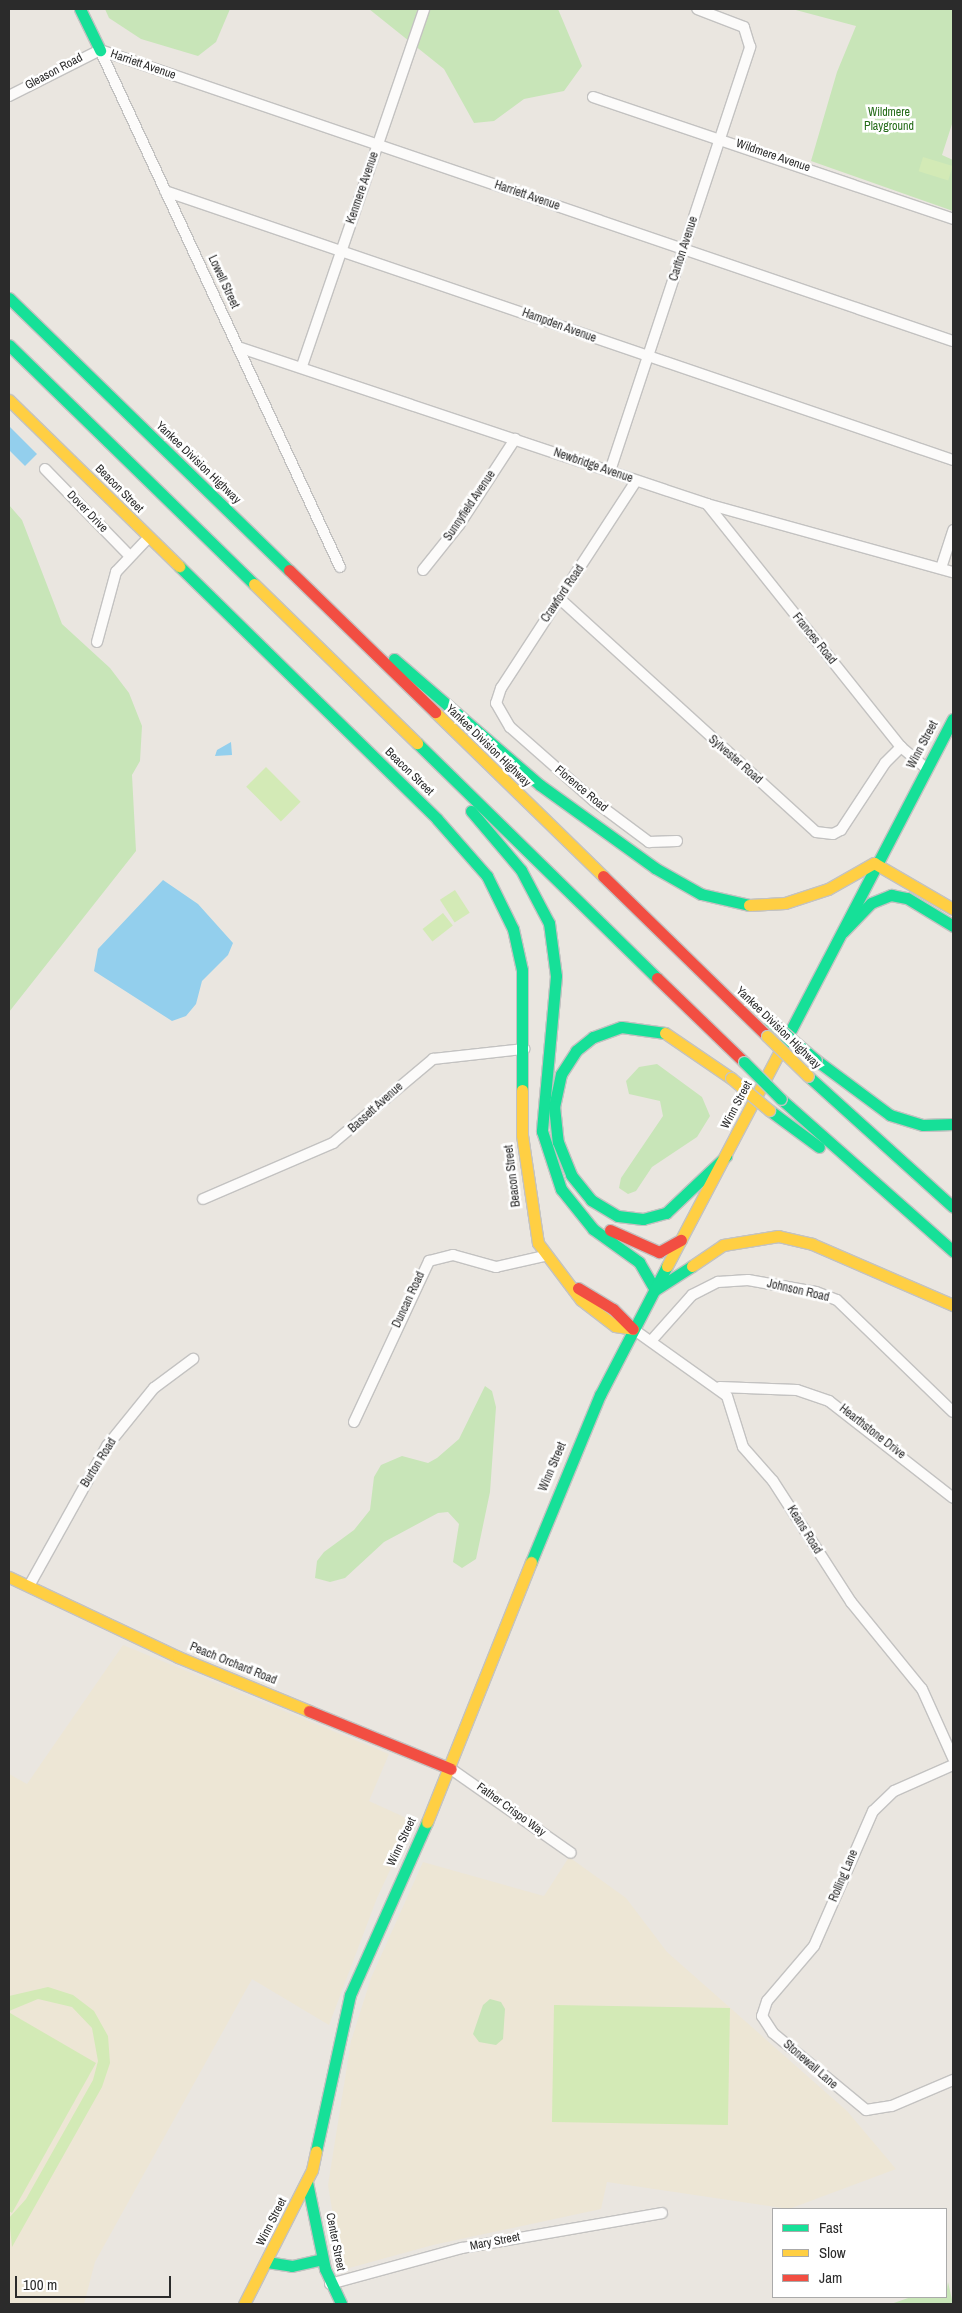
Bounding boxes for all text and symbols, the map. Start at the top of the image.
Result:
street label: Harriett Avenue [108,47,178,83]
street label: Gleason Road [23,51,85,93]
park label: Wildmere Playground [864,106,914,134]
street label: Wildmere Avenue [734,136,812,176]
street label: Kenmere Avenue [344,150,382,226]
street label: Harriett Avenue [492,178,562,214]
street label: Carlton Avenue [667,215,701,283]
street label: Lowell Street [204,253,242,311]
street label: Hampden Avenue [520,306,598,346]
street label: Yankee Division Highway [153,419,243,507]
street label: Newbridge Avenue [551,446,635,486]
street label: Beacon Street [92,462,146,516]
street label: Sunnyfield Avenue [441,468,499,544]
street label: Dover Drive [64,488,110,536]
street label: Crawford Road [539,563,587,625]
street label: Frances Road [789,610,839,668]
street label: Yankee Division Highway [443,702,533,790]
street label: Winn Street [904,719,942,771]
street label: Sylvester Road [705,733,765,787]
street label: Beacon Street [382,745,436,799]
street label: Florence Road [552,763,610,815]
street label: Yankee Division Highway [733,984,823,1072]
street label: Winn Street [718,1079,756,1131]
street label: Bassett Avenue [346,1080,406,1136]
street label: Beacon Street [502,1144,524,1208]
street label: Duncan Road [390,1270,428,1330]
street label: Johnson Road [765,1277,831,1305]
street label: Hearthstone Drive [836,1402,908,1462]
street label: Burton Road [78,1436,120,1490]
street label: Winn Street [536,1440,570,1494]
street label: Keans Road [784,1503,824,1557]
street label: Peach Orchard Road [187,1640,279,1688]
street label: Father Crispo Way [474,1780,548,1840]
street label: Winn Street [384,1815,420,1869]
street label: Rolling Lane [827,1848,861,1904]
street label: Stonewall Lane [780,2037,840,2093]
street label: Winn Street [254,2196,290,2248]
legend [772,2208,947,2298]
street label: Center Street [322,2212,348,2272]
text: Fast [819,2217,842,2238]
street label: Mary Street [469,2230,521,2254]
text: Slow [819,2242,846,2263]
scale bar [18,2266,174,2298]
text: Jam [819,2267,842,2288]
text: 100 m [23,2274,57,2295]

